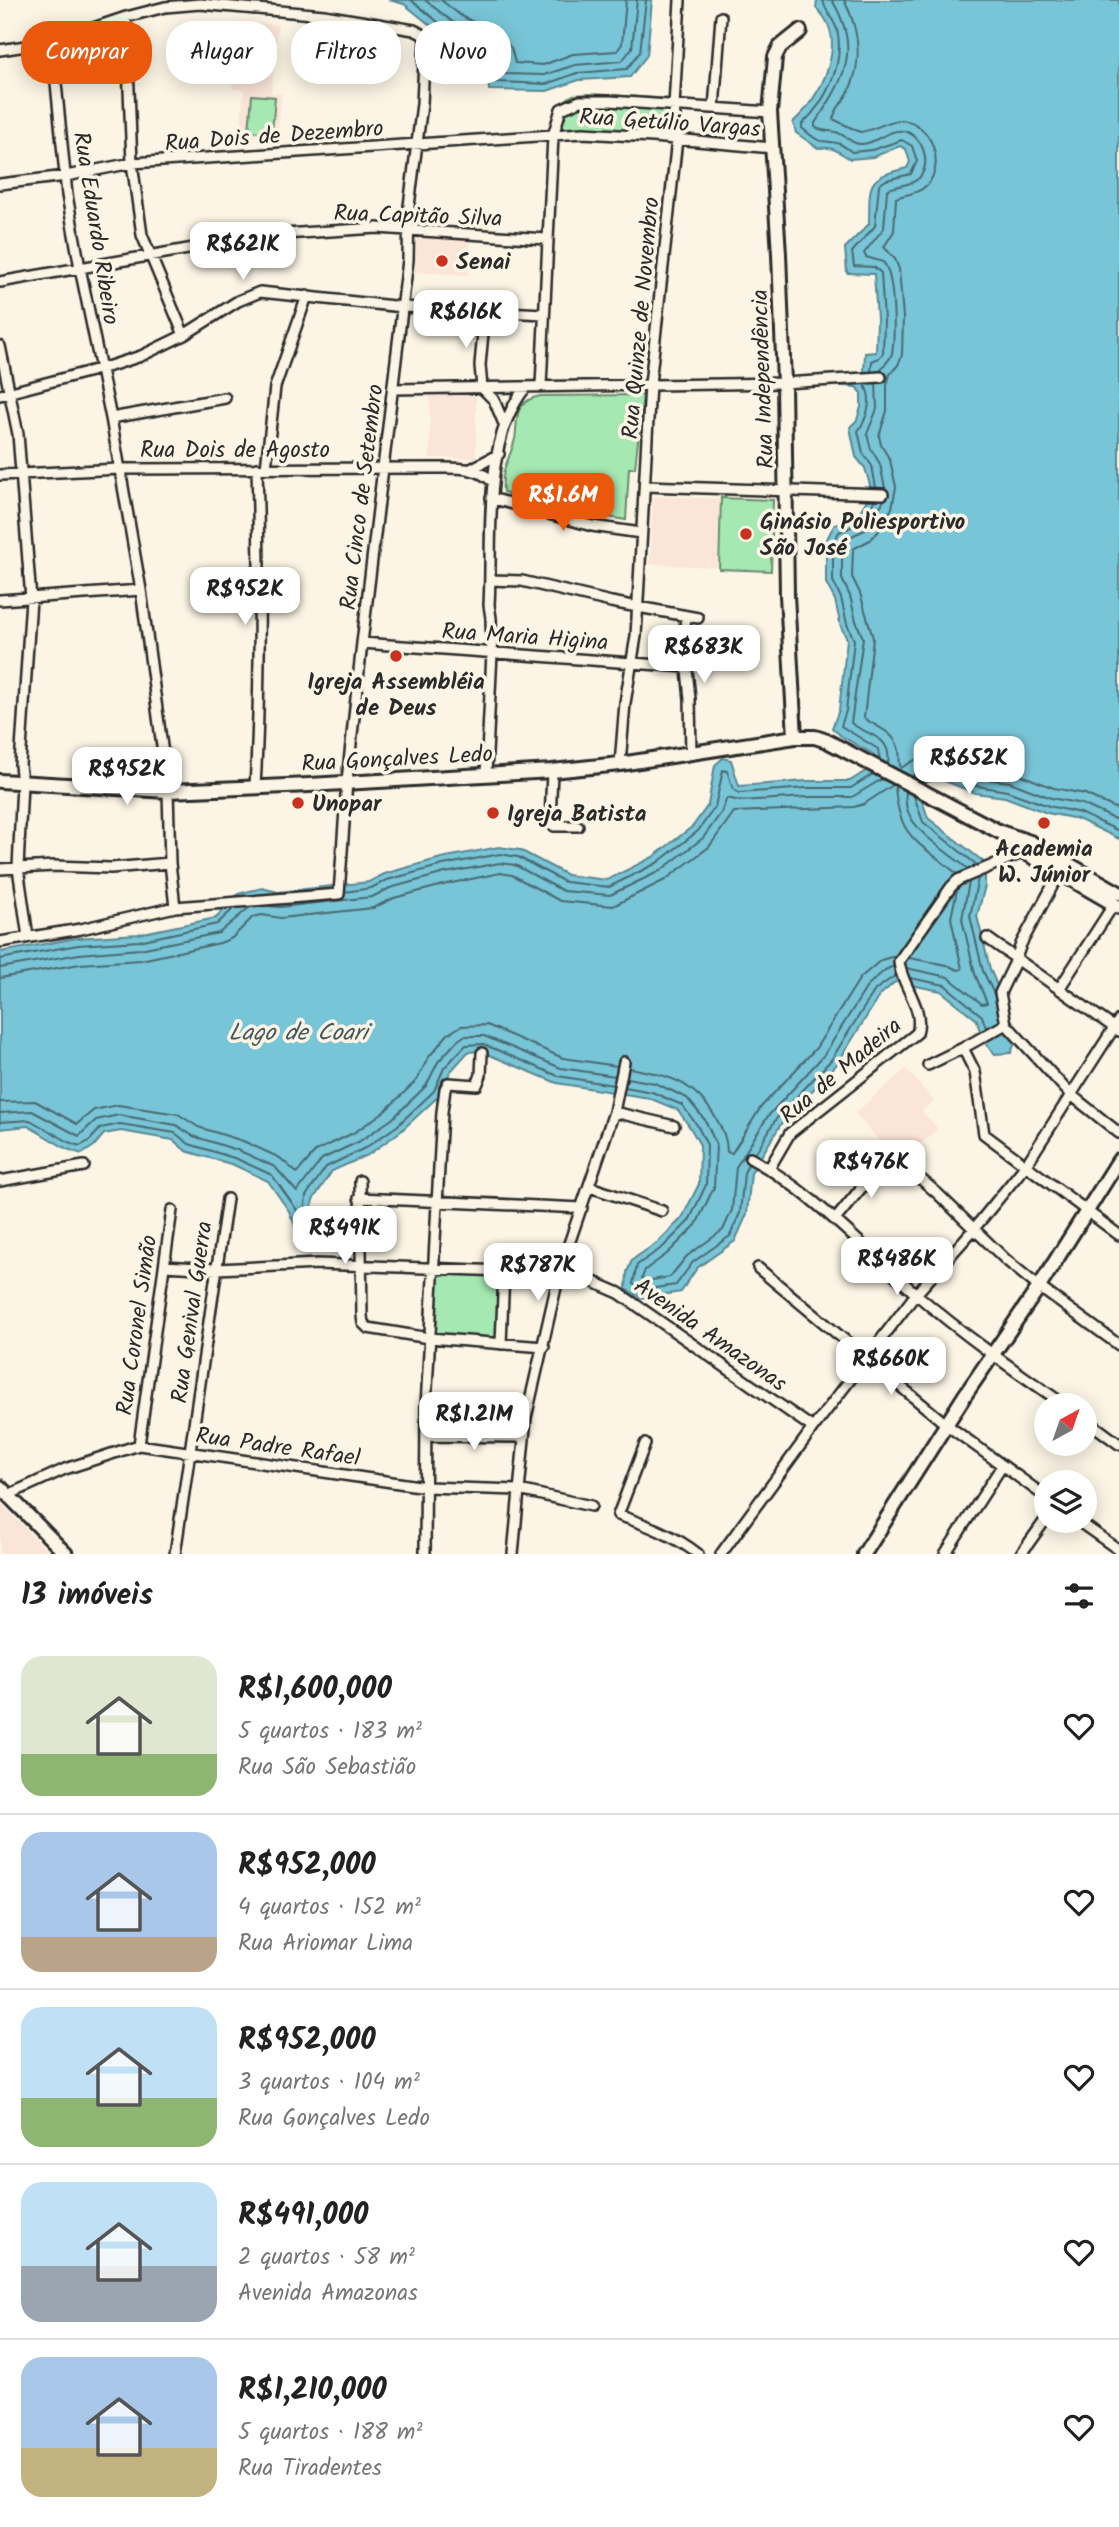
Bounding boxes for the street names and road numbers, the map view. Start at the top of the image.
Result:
street label: Rua Getúlio Vargas [578,100,762,148]
street label: Rua Dois de Dezembro [163,111,385,163]
street label: Rua Eduardo Ribeiro [62,129,128,327]
street label: Rua Quinze de Novembro [613,195,671,441]
street label: Rua Capitão Silva [333,196,503,238]
street label: Rua Independência [743,289,785,469]
street label: Rua Cinco de Setembro [331,382,395,612]
street label: Rua Dois de Agosto [140,433,330,469]
street label: Rua Maria Higina [440,614,609,662]
street label: Rua Gonçalves Ledo [300,737,494,783]
street label: Rua de Madeira [772,1009,910,1134]
street label: Rua Genival Guerra [162,1219,224,1406]
street label: Rua Coronel Simão [108,1233,168,1418]
street label: Avenida Amazonas [626,1269,794,1402]
street label: Rua Padre Rafael [193,1419,363,1477]

